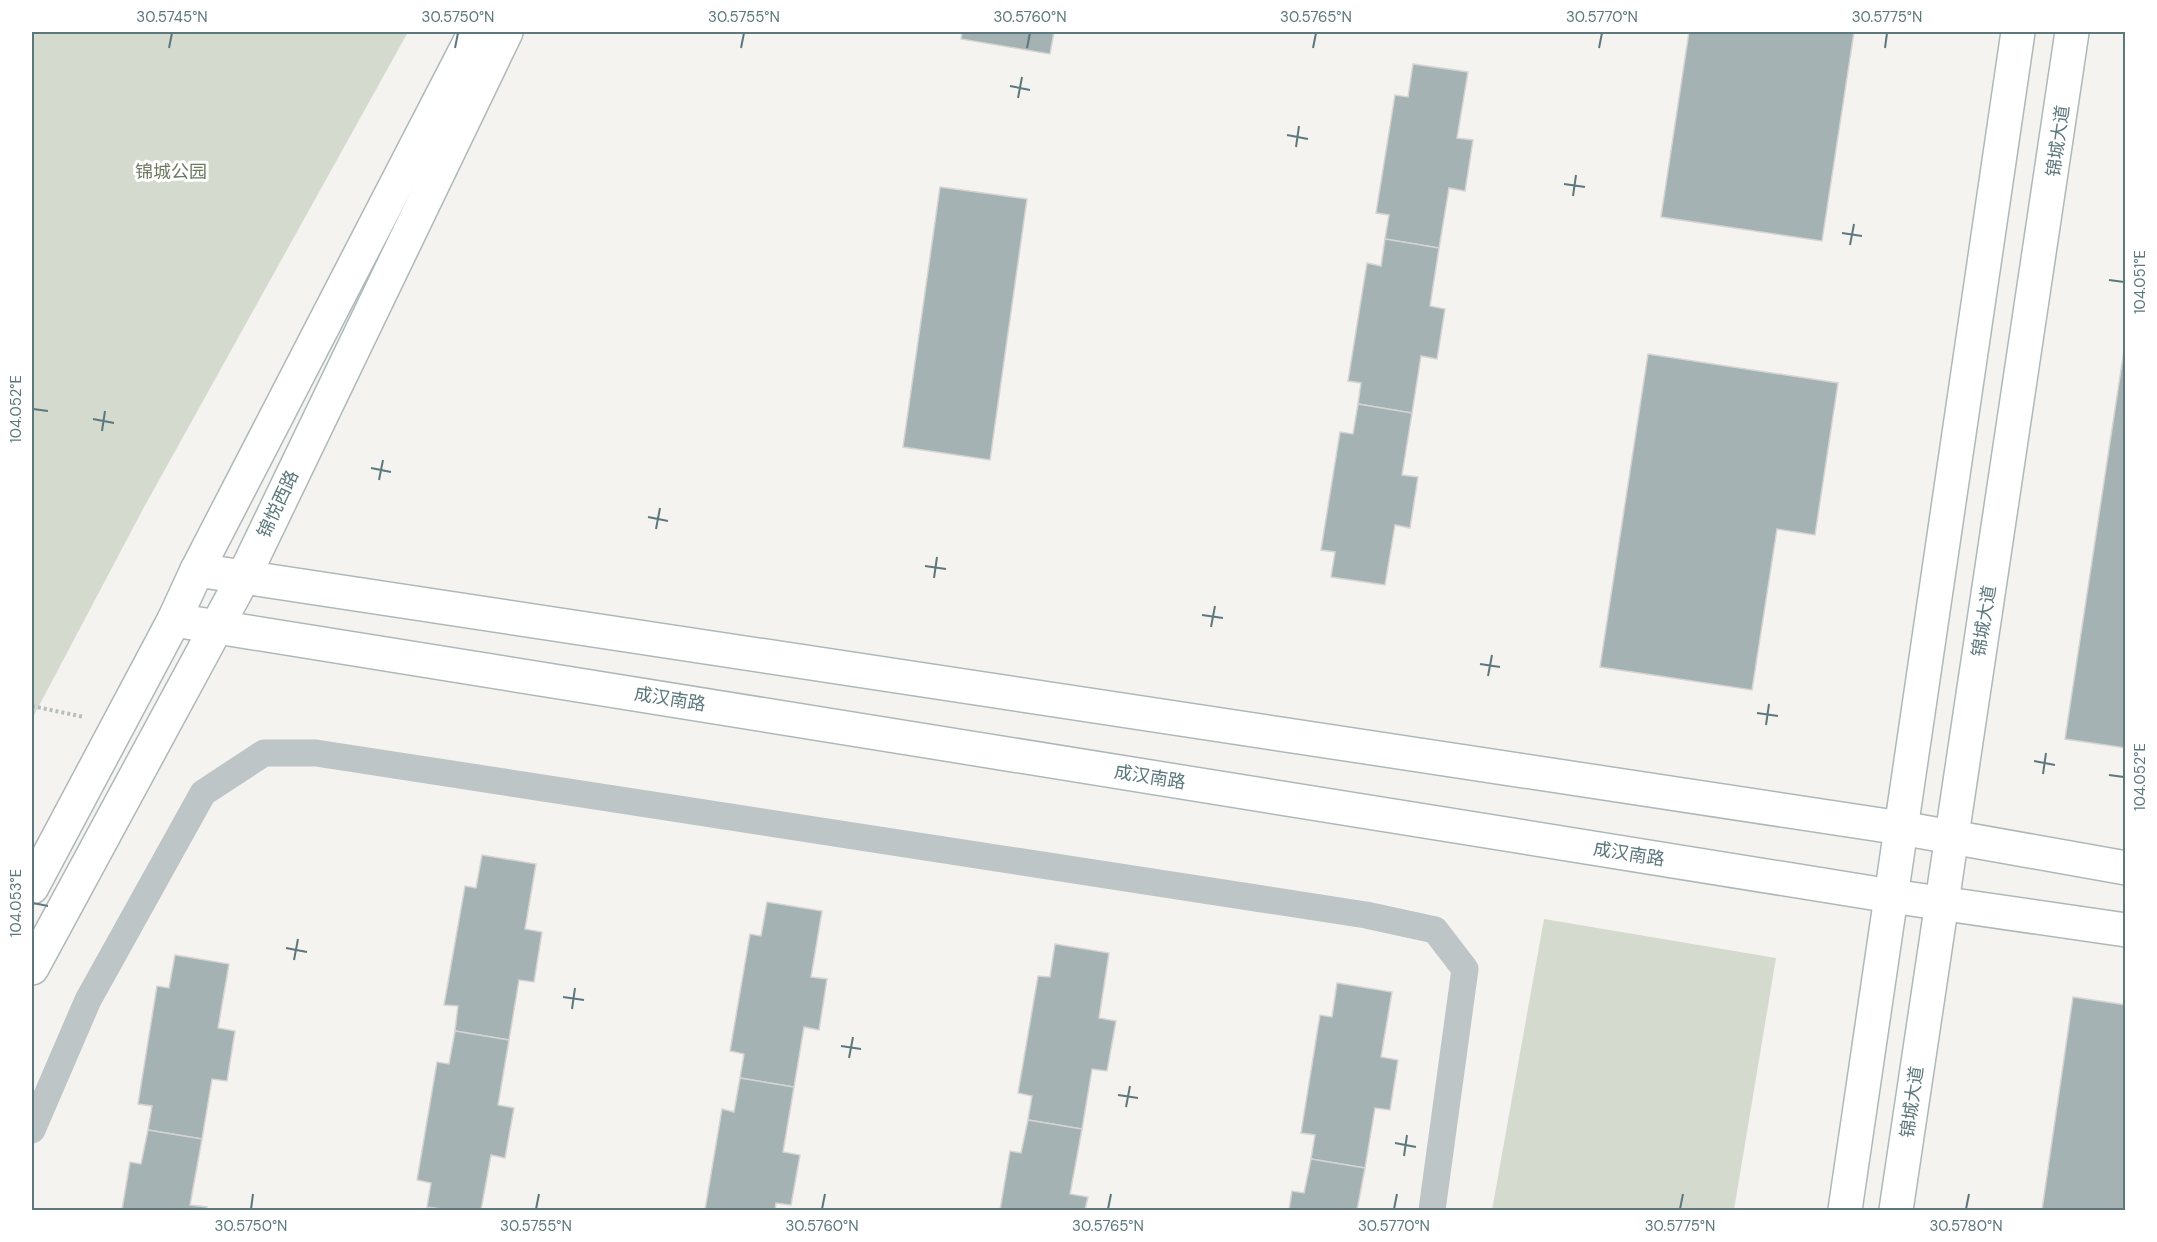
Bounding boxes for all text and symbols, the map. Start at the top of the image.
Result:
text: 30.5745°N [136,7,208,27]
text: 30.5750°N [422,7,494,27]
text: 30.5755°N [708,7,780,27]
text: 30.5760°N [993,7,1067,27]
text: 30.5765°N [1280,7,1352,27]
text: 30.5770°N [1566,7,1638,27]
text: 30.5775°N [1852,7,1922,27]
street label: 锦城大道 [2041,104,2075,178]
park label: 锦城公园 [135,160,207,184]
text: 104.051°E [2130,250,2150,314]
text: 104.052°E [6,375,26,443]
street label: 锦悦西路 [252,466,304,542]
street label: 锦城大道 [1967,584,2001,658]
street label: 成汉南路 [633,682,707,716]
text: 104.052°E [2130,743,2150,811]
street label: 成汉南路 [1113,760,1187,794]
street label: 成汉南路 [1592,837,1666,871]
text: 104.053°E [6,869,26,937]
street label: 锦城大道 [1895,1065,1929,1139]
text: 30.5750°N [215,1216,287,1236]
text: 30.5755°N [500,1216,572,1236]
text: 30.5760°N [785,1216,859,1236]
text: 30.5765°N [1072,1216,1144,1236]
text: 30.5770°N [1358,1216,1430,1236]
text: 30.5775°N [1645,1216,1715,1236]
text: 30.5780°N [1929,1216,2003,1236]

